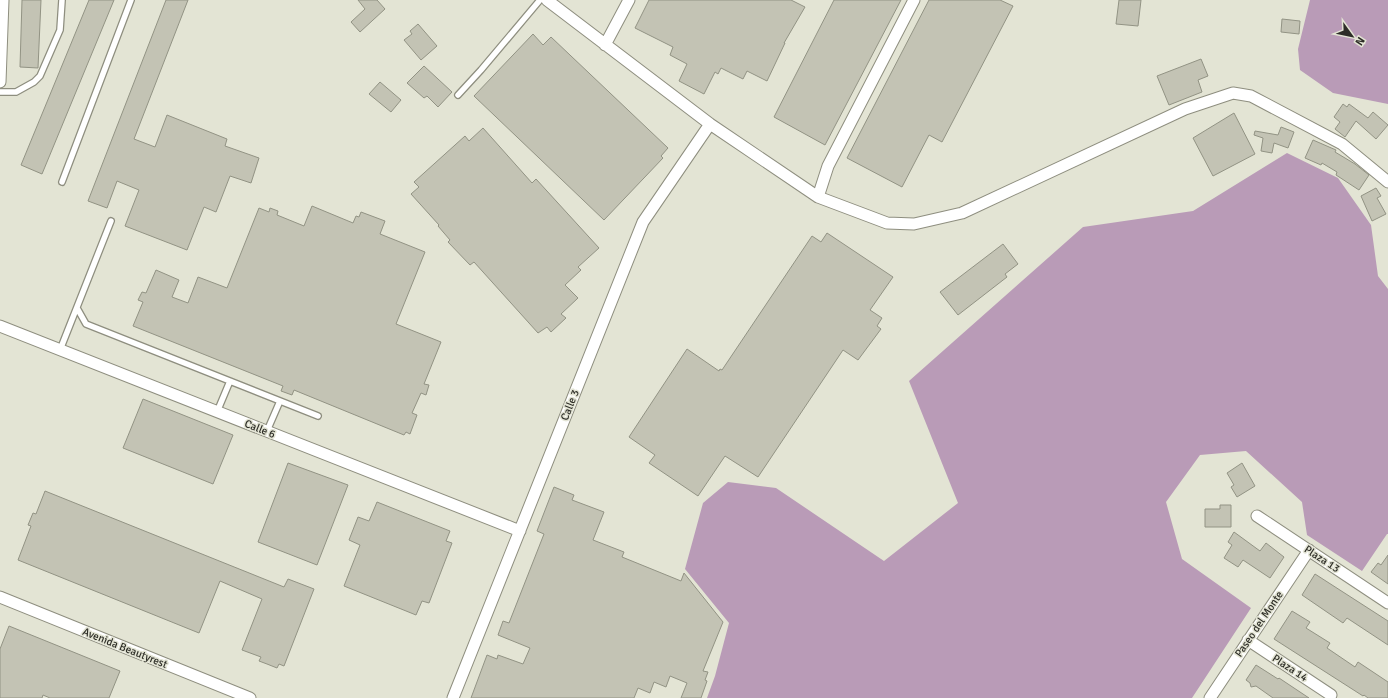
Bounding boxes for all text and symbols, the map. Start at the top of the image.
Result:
north arrow [1332,16,1372,56]
text: N [1352,34,1368,48]
street label: Calle 3 [558,388,582,422]
street label: Calle 6 [243,417,277,441]
street label: Plaza 13 [1302,543,1342,575]
street label: Paseo del Monte [1232,588,1286,660]
street label: Avenida Beautyrest [81,625,170,671]
street label: Plaza 14 [1270,652,1310,684]

